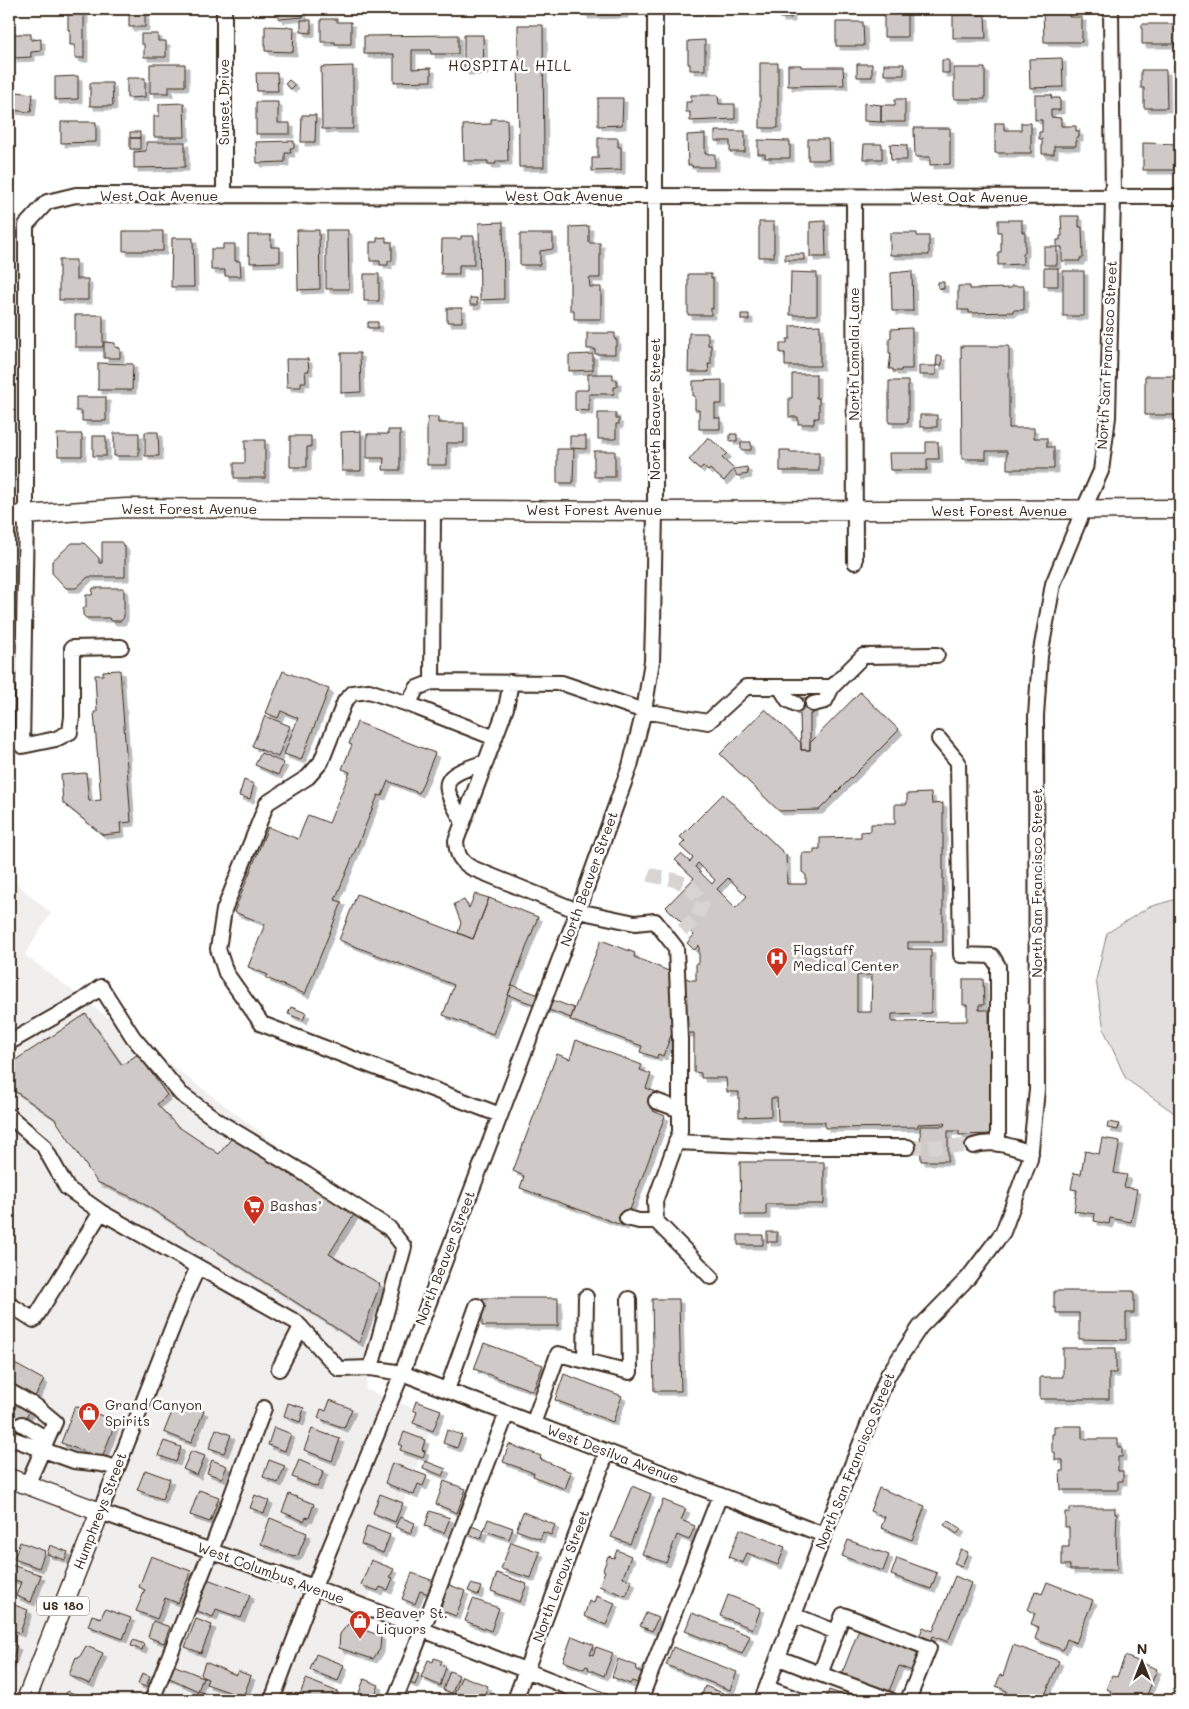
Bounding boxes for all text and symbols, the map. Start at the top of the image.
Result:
district label: HOSPITAL HILL [448,55,572,75]
street label: Sunset Drive [214,59,233,145]
street label: West Oak Avenue [100,186,218,205]
street label: West Oak Avenue [505,186,623,205]
street label: West Oak Avenue [910,187,1028,206]
street label: North San Francisco Street [1092,260,1121,450]
street label: North Lomalai Lane [844,287,863,421]
street label: North Beaver Street [645,338,664,480]
street label: West Forest Avenue [121,499,257,518]
street label: West Forest Avenue [526,500,662,519]
street label: West Forest Avenue [931,501,1067,520]
street label: North San Francisco Street [1027,788,1046,978]
street label: North Beaver Street [555,809,622,949]
place label: Flagstaff Medical Center [793,940,899,975]
hospital icon: Flagstaff Medical Center [765,946,789,977]
street label: North Beaver Street [410,1188,479,1328]
supermarket icon: Bashas’ [242,1194,266,1225]
place label: Bashas’ [270,1196,322,1215]
street label: North San Francisco Street [810,1370,899,1552]
place label: Grand Canyon Spirits [105,1395,202,1430]
shop icon: Grand Canyon Spirits [77,1401,101,1432]
street label: West Desilva Avenue [544,1420,682,1488]
street label: Humphreys Street [68,1449,131,1572]
street label: North Leroux Street [528,1507,593,1645]
street label: West Columbus Avenue [195,1537,347,1608]
road number: US 180 [37,1596,89,1615]
place label: Beaver St. Liquors [376,1603,448,1638]
shop icon: Beaver St. Liquors [348,1609,372,1640]
north arrow [1116,1636,1166,1686]
text: N [1137,1639,1147,1658]

